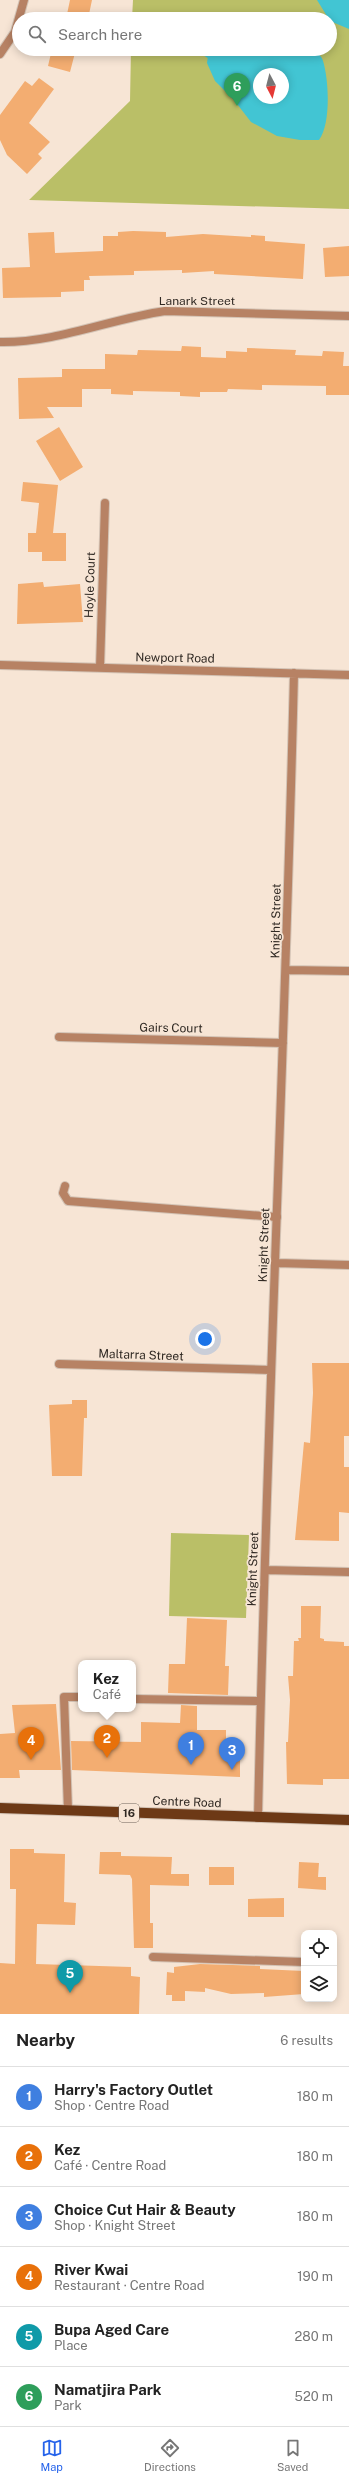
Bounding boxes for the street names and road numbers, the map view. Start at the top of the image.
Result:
street label: Lanark Street [159,294,235,308]
street label: Hoyle Court [82,551,98,618]
street label: Newport Road [135,650,215,666]
street label: Knight Street [268,883,284,959]
street label: Gairs Court [139,1020,203,1036]
street label: Knight Street [256,1207,272,1283]
street label: Maltarra Street [98,1347,184,1363]
street label: Knight Street [245,1531,261,1607]
street label: Centre Road [152,1794,222,1810]
road number: 16 [119,1804,139,1822]

